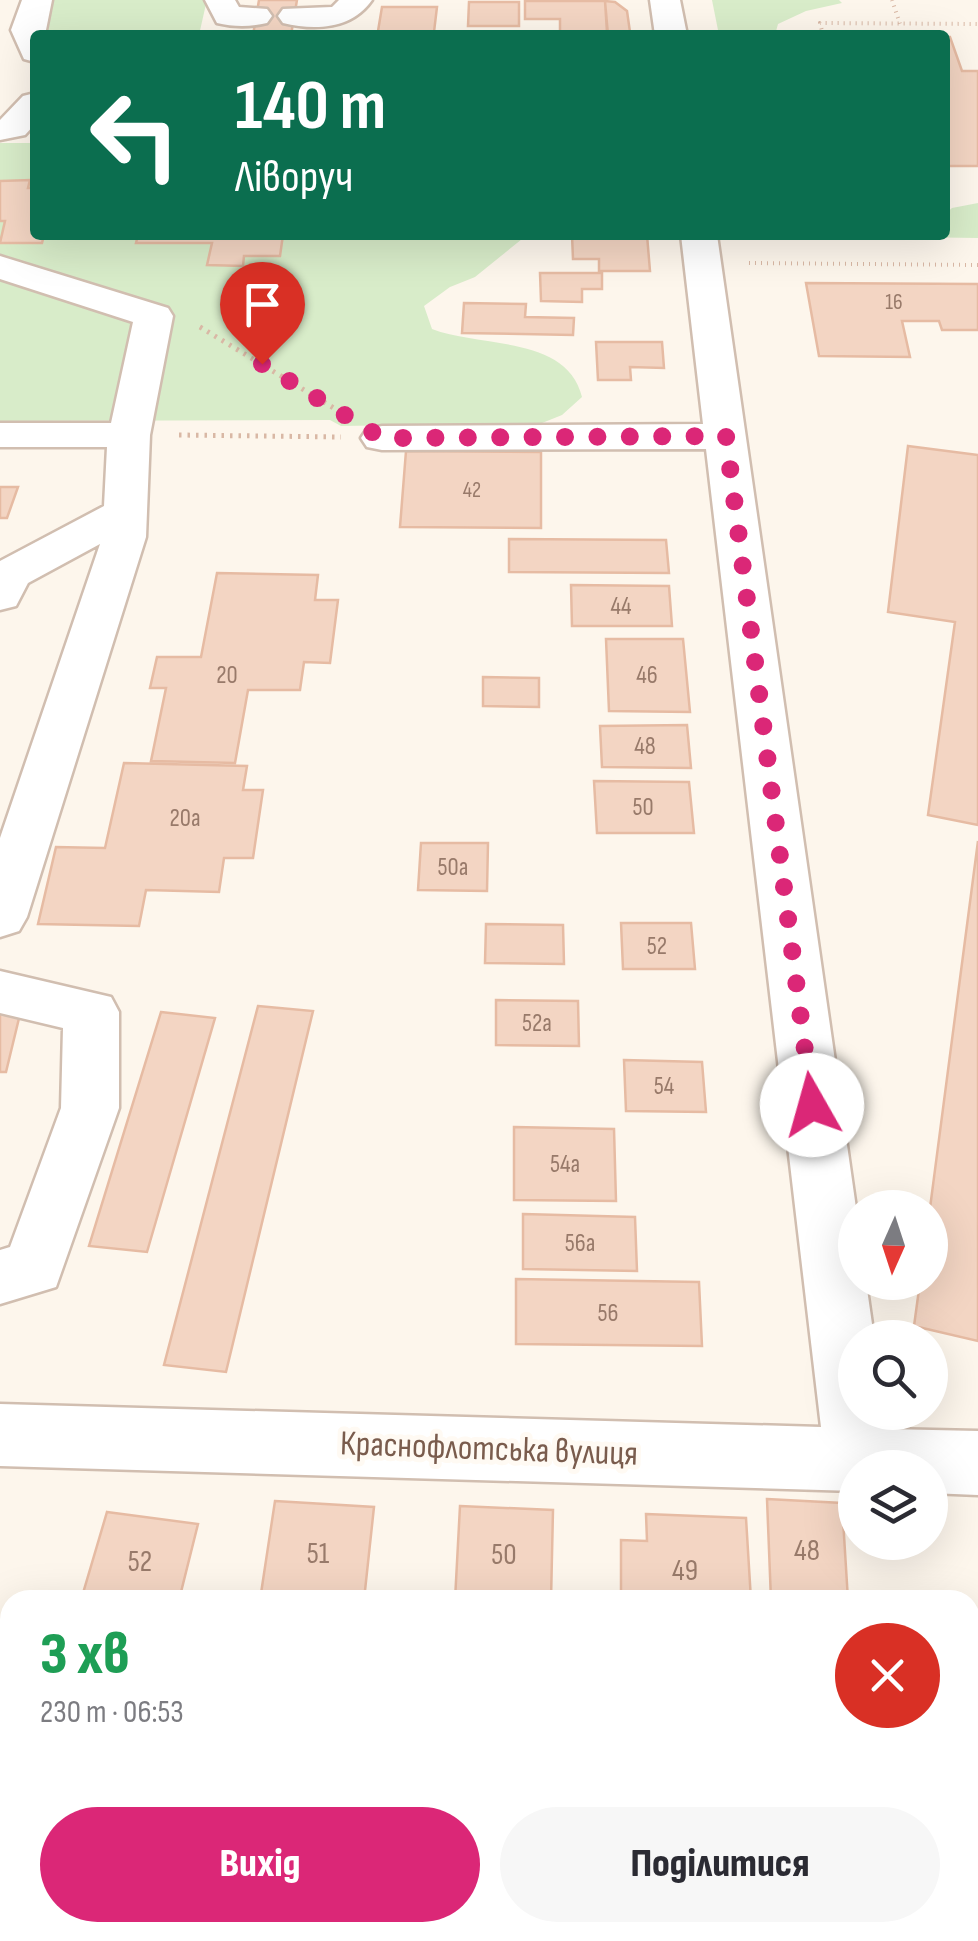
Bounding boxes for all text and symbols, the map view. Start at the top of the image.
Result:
text: 140 m [235,65,386,149]
icon: left [70,70,200,200]
text: Ліворуч [235,150,353,205]
pin [220,262,305,365]
icon: arrive [235,277,290,332]
house number: 16 [885,289,903,316]
house number: 42 [463,477,481,504]
house number: 44 [610,591,632,622]
house number: 20 [216,660,238,691]
house number: 46 [636,660,658,691]
house number: 48 [634,731,656,762]
house number: 50 [632,792,654,823]
house number: 20а [169,803,201,834]
house number: 50а [438,852,468,883]
house number: 52 [647,931,667,962]
house number: 52а [522,1008,552,1039]
position arrow [760,1053,864,1157]
house number: 54 [654,1071,674,1102]
house number: 54а [550,1149,580,1180]
north arrow [838,1190,948,1300]
map controls [838,1190,948,1560]
house number: 56а [565,1228,595,1259]
house number: 56 [598,1298,618,1329]
button: search [838,1320,948,1430]
street label: Краснофлотська вулиця [339,1422,639,1476]
button: layers [838,1450,948,1560]
house number: 48 [794,1533,820,1569]
house number: 51 [307,1536,330,1572]
house number: 50 [491,1537,517,1573]
house number: 52 [128,1544,152,1580]
house number: 49 [672,1553,698,1589]
text: 3 хв [40,1619,130,1691]
button: close [835,1623,940,1728]
text: 230 m · 06:53 [40,1693,184,1732]
button: Вихід [40,1807,480,1922]
button: Поділитися [500,1807,940,1922]

